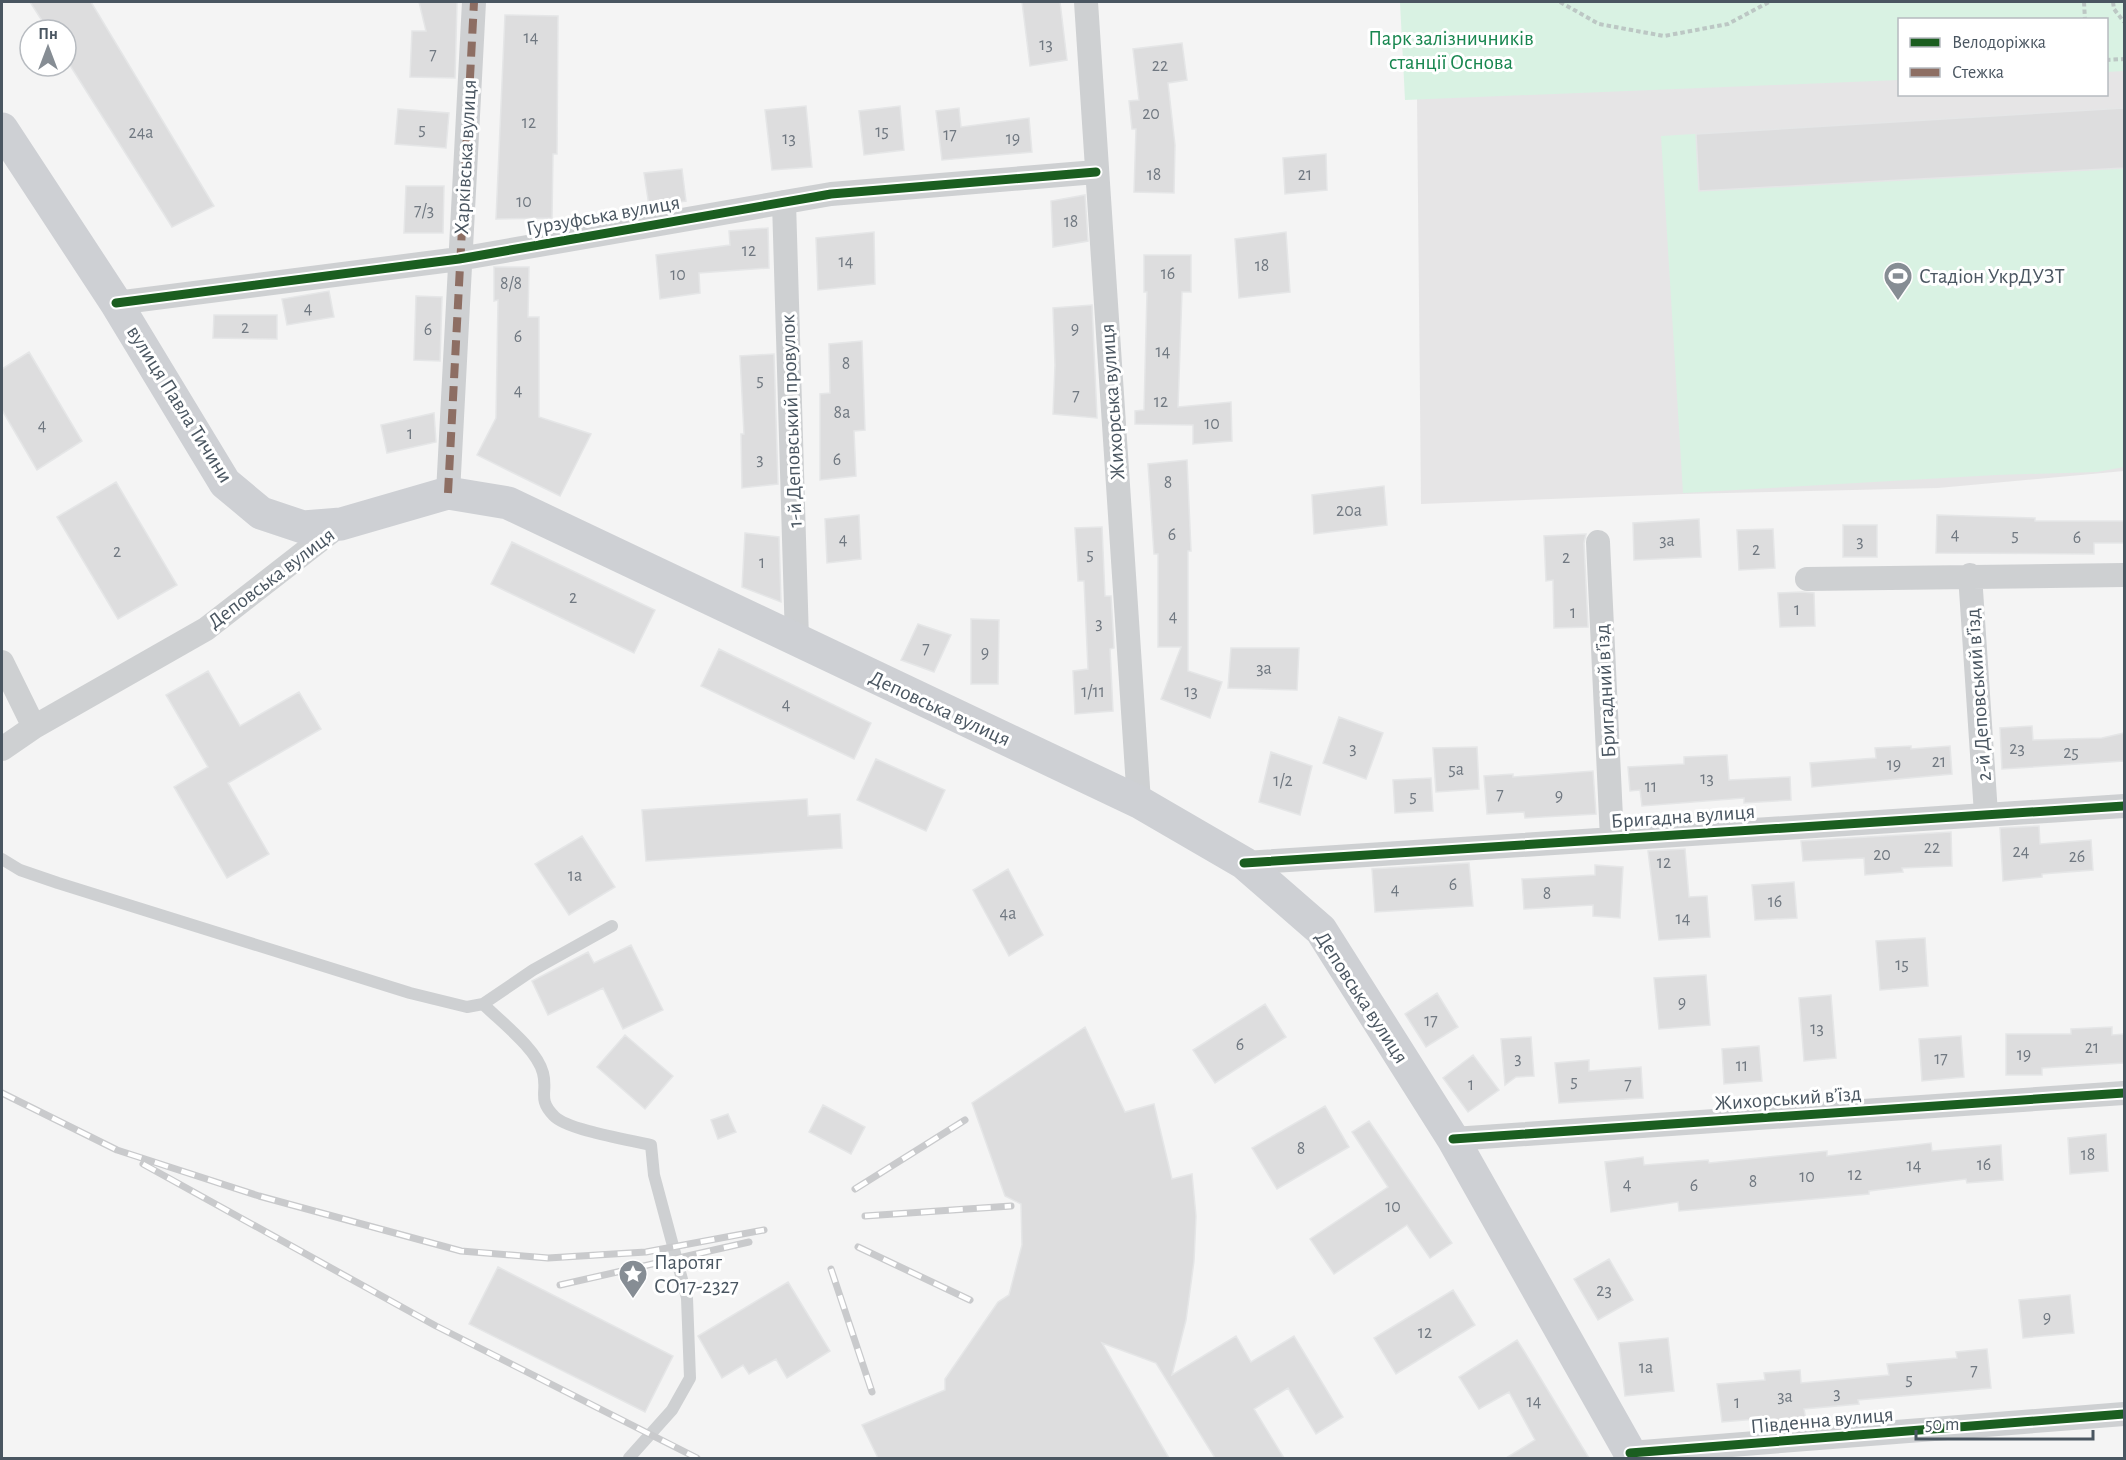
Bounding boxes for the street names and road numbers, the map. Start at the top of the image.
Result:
street label: Харківська вулиця [451,79,480,235]
street label: Гурзуфська вулиця [525,192,682,239]
street label: 1-й Деповський провулок [777,314,806,528]
street label: вулиця Павла Тичини [123,322,236,487]
street label: Жихорська вулиця [1097,323,1128,481]
street label: Деповська вулиця [204,524,339,633]
street label: 2-й Деповський в’їзд [1962,608,1995,782]
street label: Бригадний в’їзд [1592,623,1619,758]
street label: Деповська вулиця [866,667,1014,750]
street label: Бригадна вулиця [1610,801,1756,832]
street label: Деповська вулиця [1311,927,1412,1067]
street label: Жихорський в’їзд [1714,1083,1862,1114]
street label: Південна вулиця [1750,1404,1894,1437]

